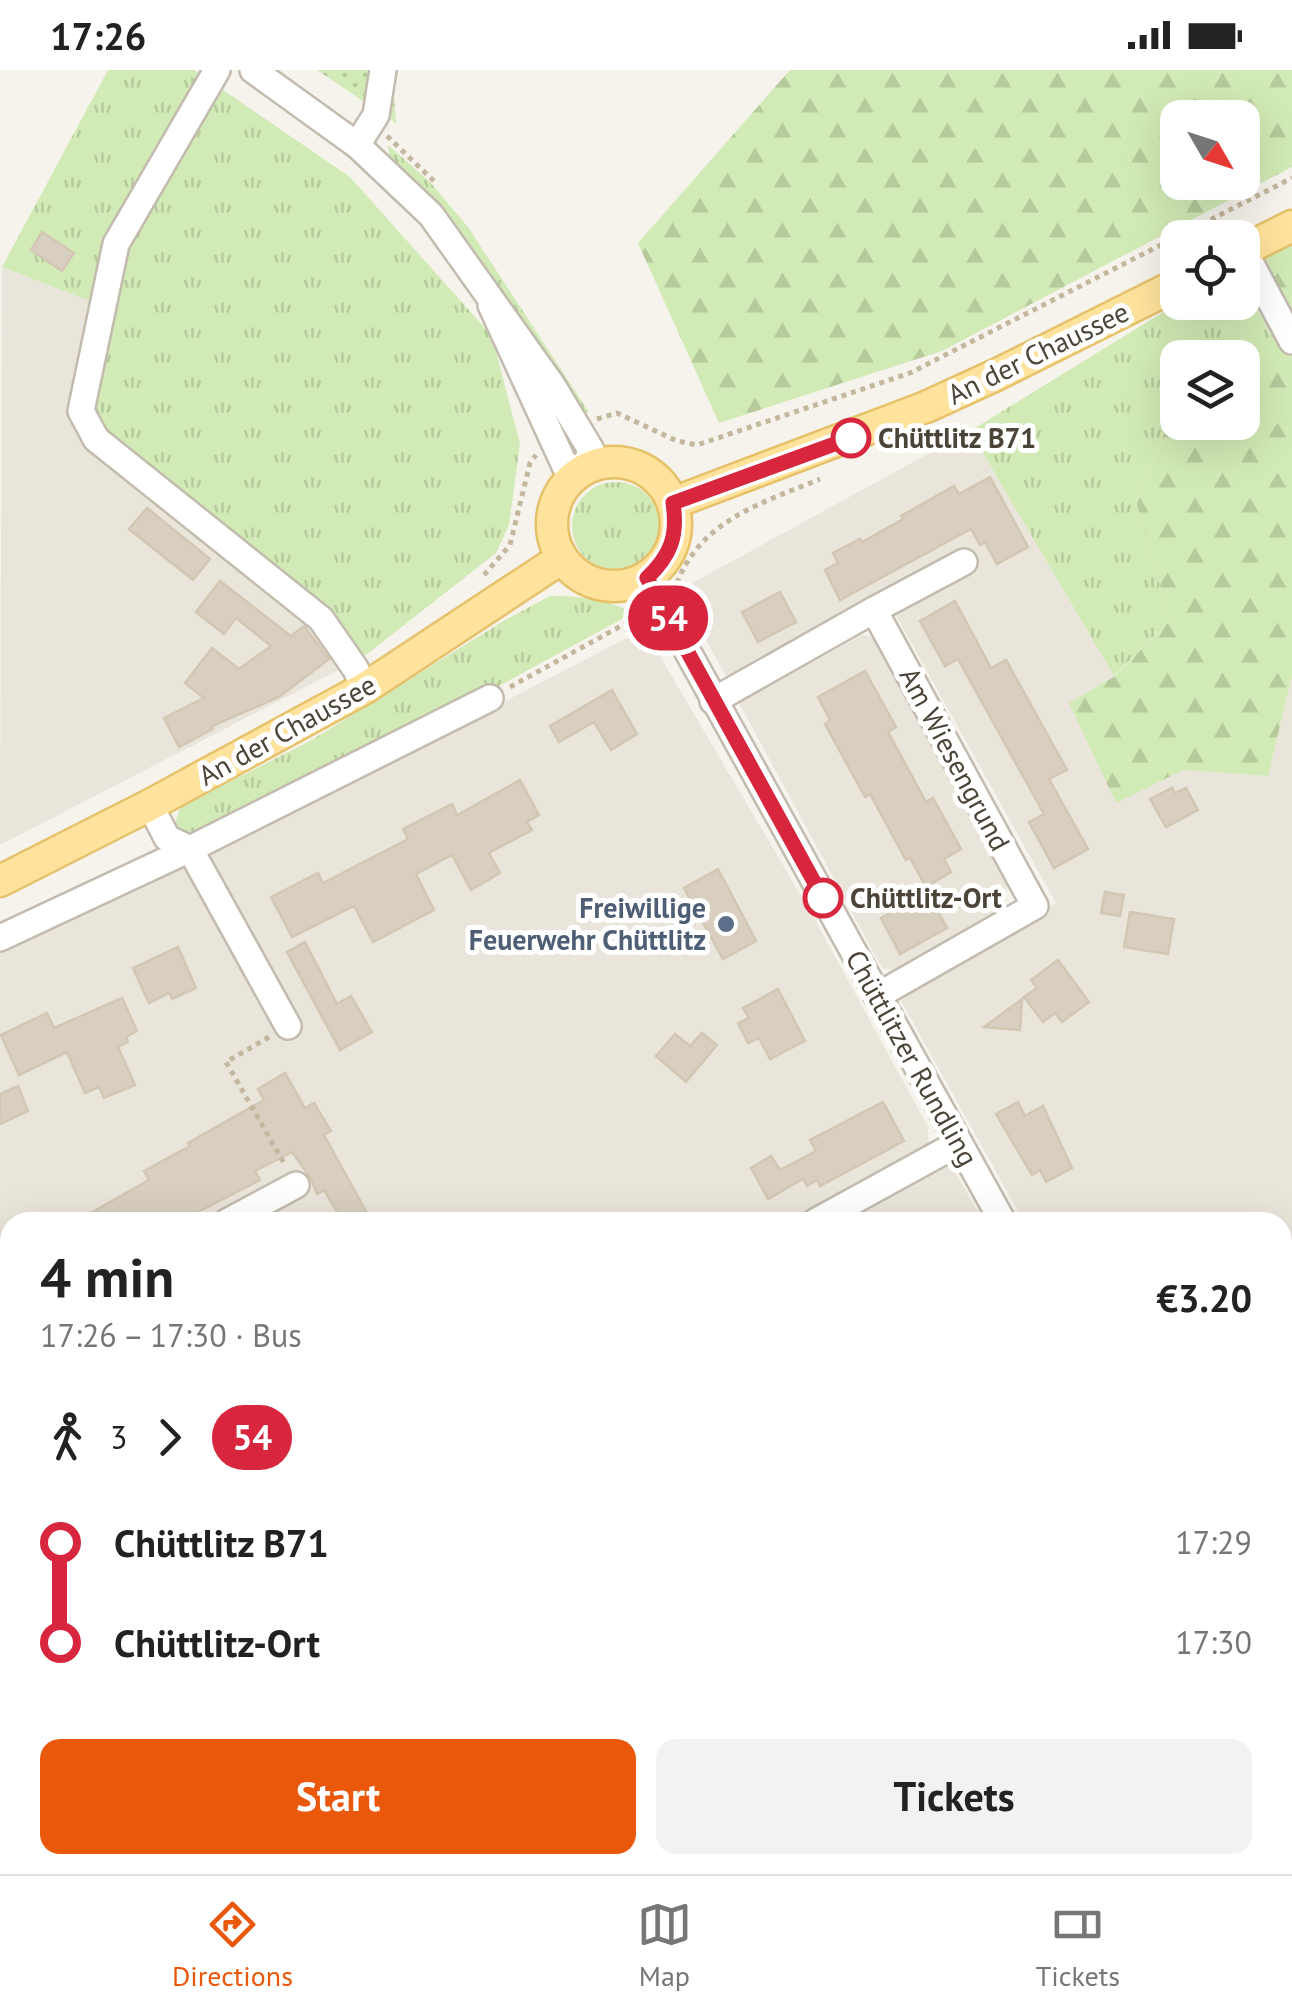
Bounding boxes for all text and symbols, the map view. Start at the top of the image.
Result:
text: 17:26 [50,11,146,60]
north arrow [1160,100,1260,200]
map controls [1160,100,1260,440]
button: locate [1160,220,1260,320]
street label: An der Chaussee [941,293,1135,412]
button: layers [1160,340,1260,440]
marker: Chüttlitz B71 [832,419,870,457]
place label: Chüttlitz B71 [878,419,1036,456]
line badge: 54 [623,586,713,650]
text: 54 [648,595,688,641]
street label: Am Wiesengrund [892,661,1019,857]
street label: An der Chaussee [191,666,382,794]
marker: Chüttlitz-Ort [804,879,842,917]
place label: Chüttlitz-Ort [850,879,1002,916]
place label: Freiwillige Feuerwehr Chüttlitz [469,889,706,958]
marker: Freiwillige Feuerwehr Chüttlitz [715,913,737,935]
street label: Chüttlitzer Rundling [838,943,987,1172]
text: 4 min [40,1241,174,1312]
text: €3.20 [1156,1273,1252,1322]
text: 17:26 – 17:30 · Bus [40,1314,302,1356]
icon: walk [40,1410,95,1465]
icon: forward [142,1410,197,1465]
text: 54 [232,1414,272,1460]
text: 3 [110,1416,127,1458]
text: Chüttlitz B71 [114,1518,329,1567]
text: 17:29 [1175,1521,1252,1563]
text: Chüttlitz-Ort [114,1618,320,1667]
text: 17:30 [1175,1621,1252,1663]
button: Start [40,1739,636,1854]
button: Tickets [656,1739,1252,1854]
tab: Directions [172,1897,293,1994]
tab: Map [637,1897,692,1994]
tab: Tickets [1036,1897,1120,1994]

